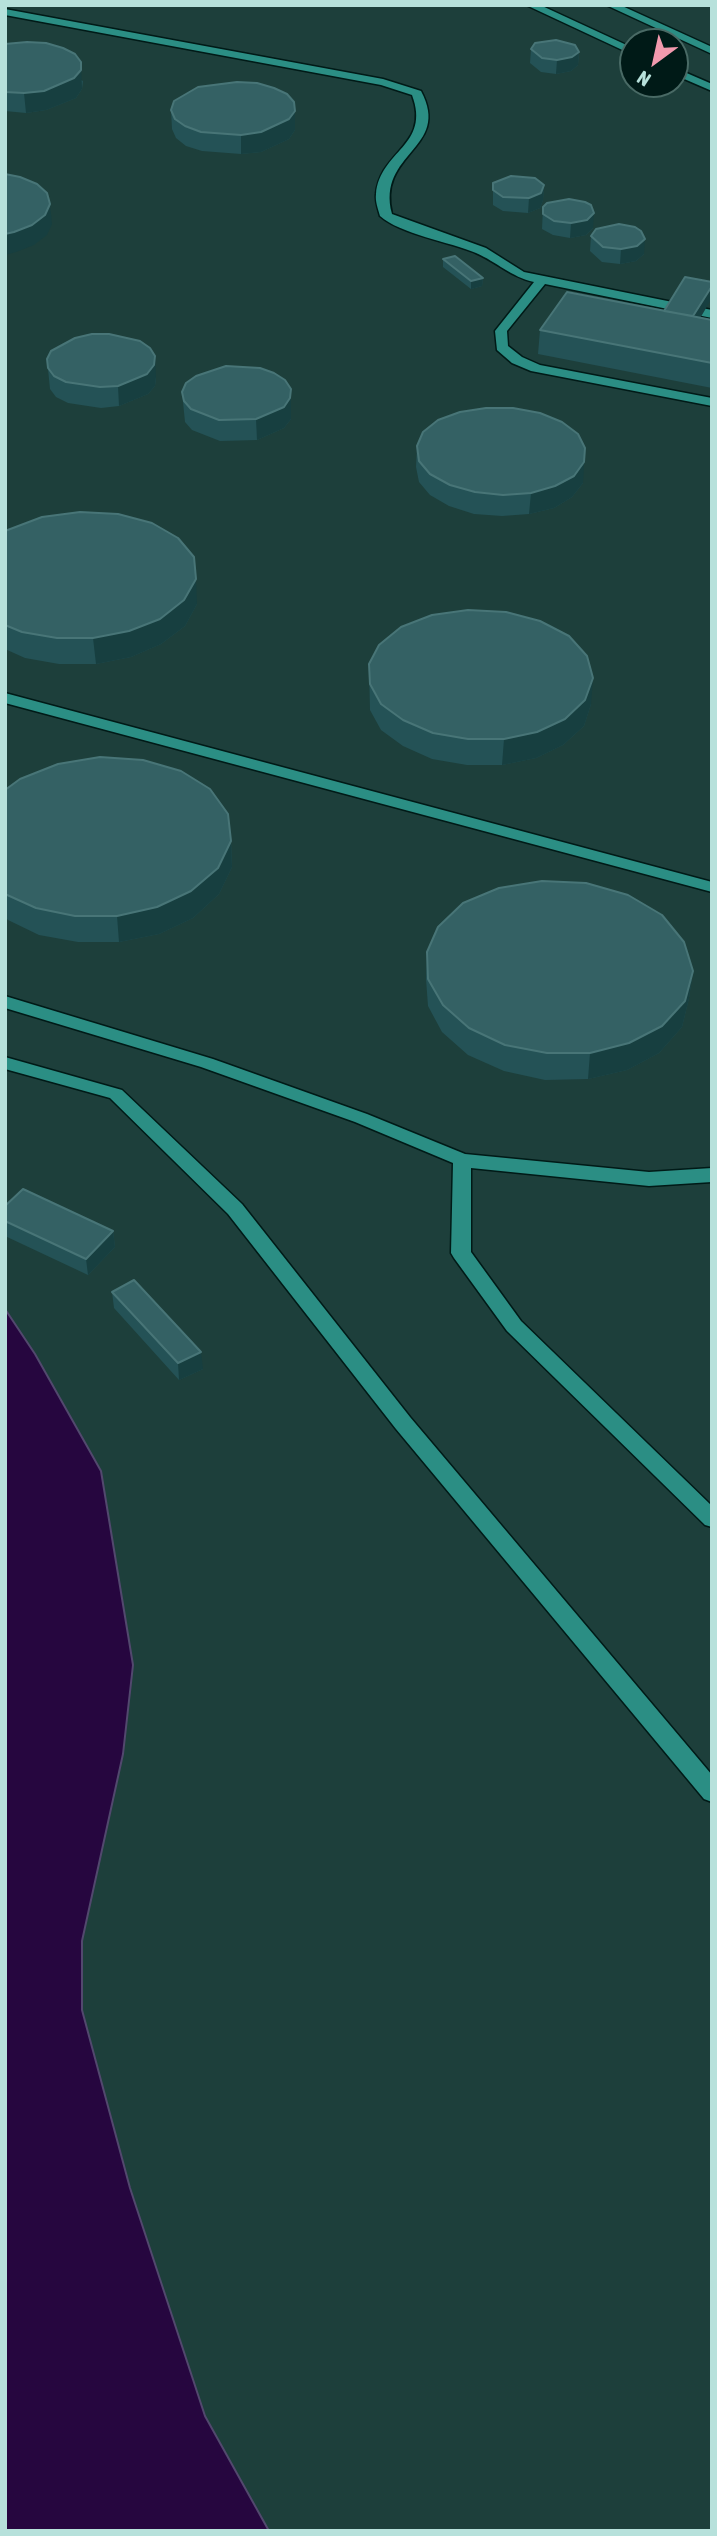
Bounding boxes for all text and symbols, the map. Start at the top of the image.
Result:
north arrow [619,28,689,98]
text: N [633,67,654,91]

